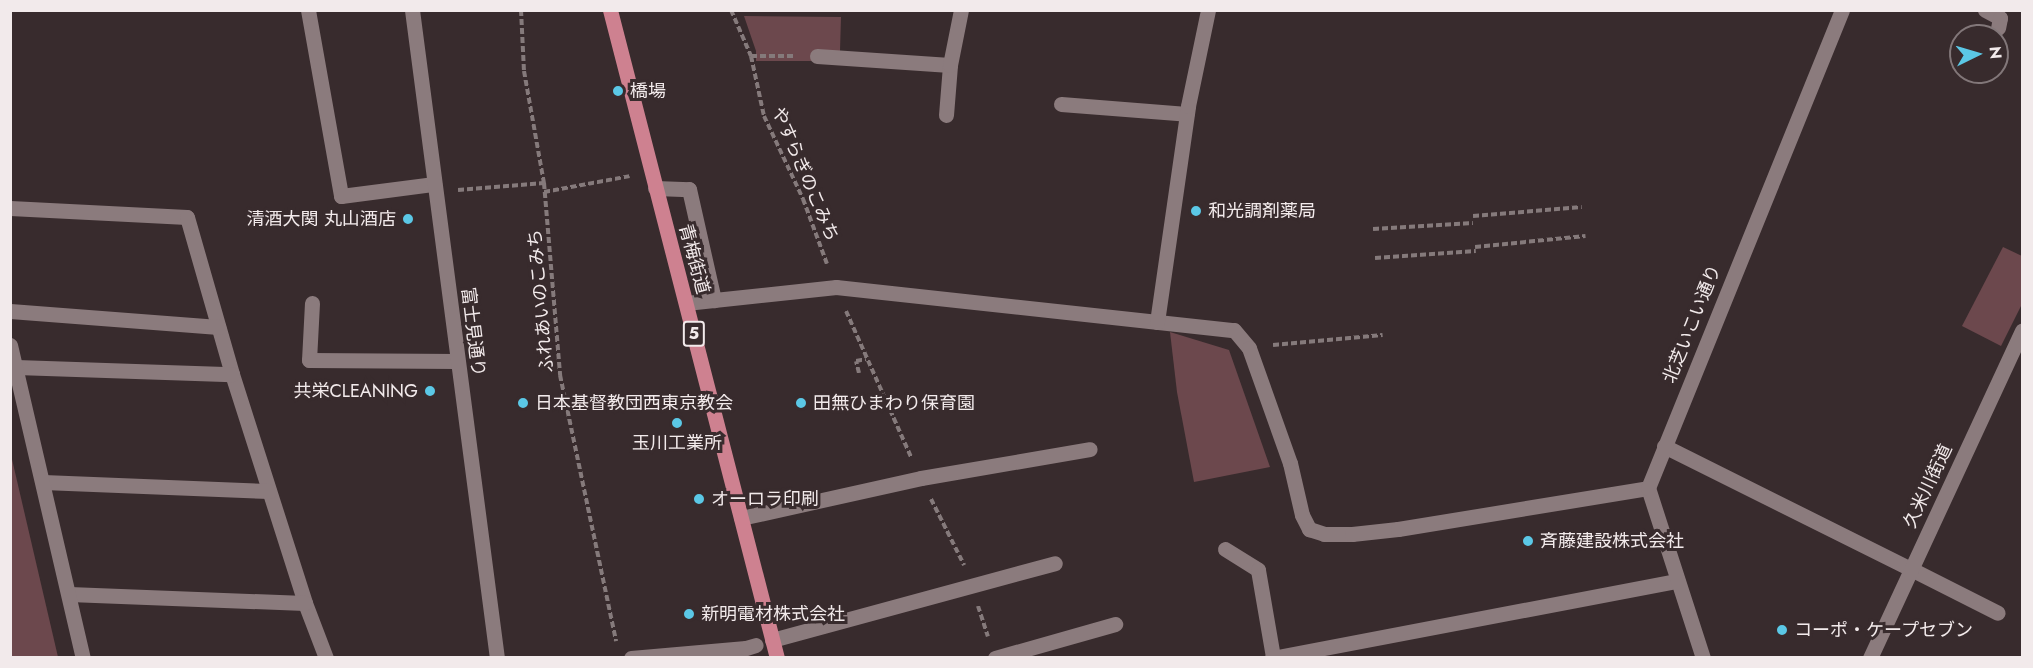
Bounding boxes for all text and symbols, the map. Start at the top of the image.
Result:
north arrow [1949,24,2009,84]
text: N [1983,45,2007,60]
place label: 橋場 [630,80,666,102]
marker: 橋場 [611,84,625,98]
street label: やすらぎのこみち [767,104,843,244]
place label: 和光調剤薬局 [1208,200,1316,222]
marker: 和光調剤薬局 [1189,204,1203,218]
place label: 清酒大関 丸山酒店 [247,208,396,230]
marker: 清酒大関 丸山酒店 [401,212,415,226]
street label: 青梅街道 [674,221,714,297]
street label: ふれあいのこみち [524,228,558,374]
street label: 北芝いこい通り [1658,262,1726,386]
street label: 富士見通り [457,286,489,378]
road number: 5 [682,321,706,347]
place label: 共栄CLEANING [294,380,418,402]
marker: 共栄CLEANING [423,384,437,398]
place label: 日本基督教団西東京教会 [535,392,733,414]
place label: 田無ひまわり保育園 [813,392,975,414]
marker: 日本基督教団西東京教会 [516,396,530,410]
marker: 田無ひまわり保育園 [794,396,808,410]
marker: 玉川工業所 [670,416,684,430]
place label: 玉川工業所 [632,432,722,454]
street label: 久米川街道 [1899,441,1957,531]
place label: オーロラ印刷 [711,488,819,510]
marker: オーロラ印刷 [692,492,706,506]
place label: 斉藤建設株式会社 [1540,530,1684,552]
marker: 斉藤建設株式会社 [1521,534,1535,548]
place label: 新明電材株式会社 [701,603,845,625]
marker: 新明電材株式会社 [682,607,696,621]
place label: コーポ・ケープセブン [1794,619,1974,641]
marker: コーポ・ケープセブン [1775,623,1789,637]

